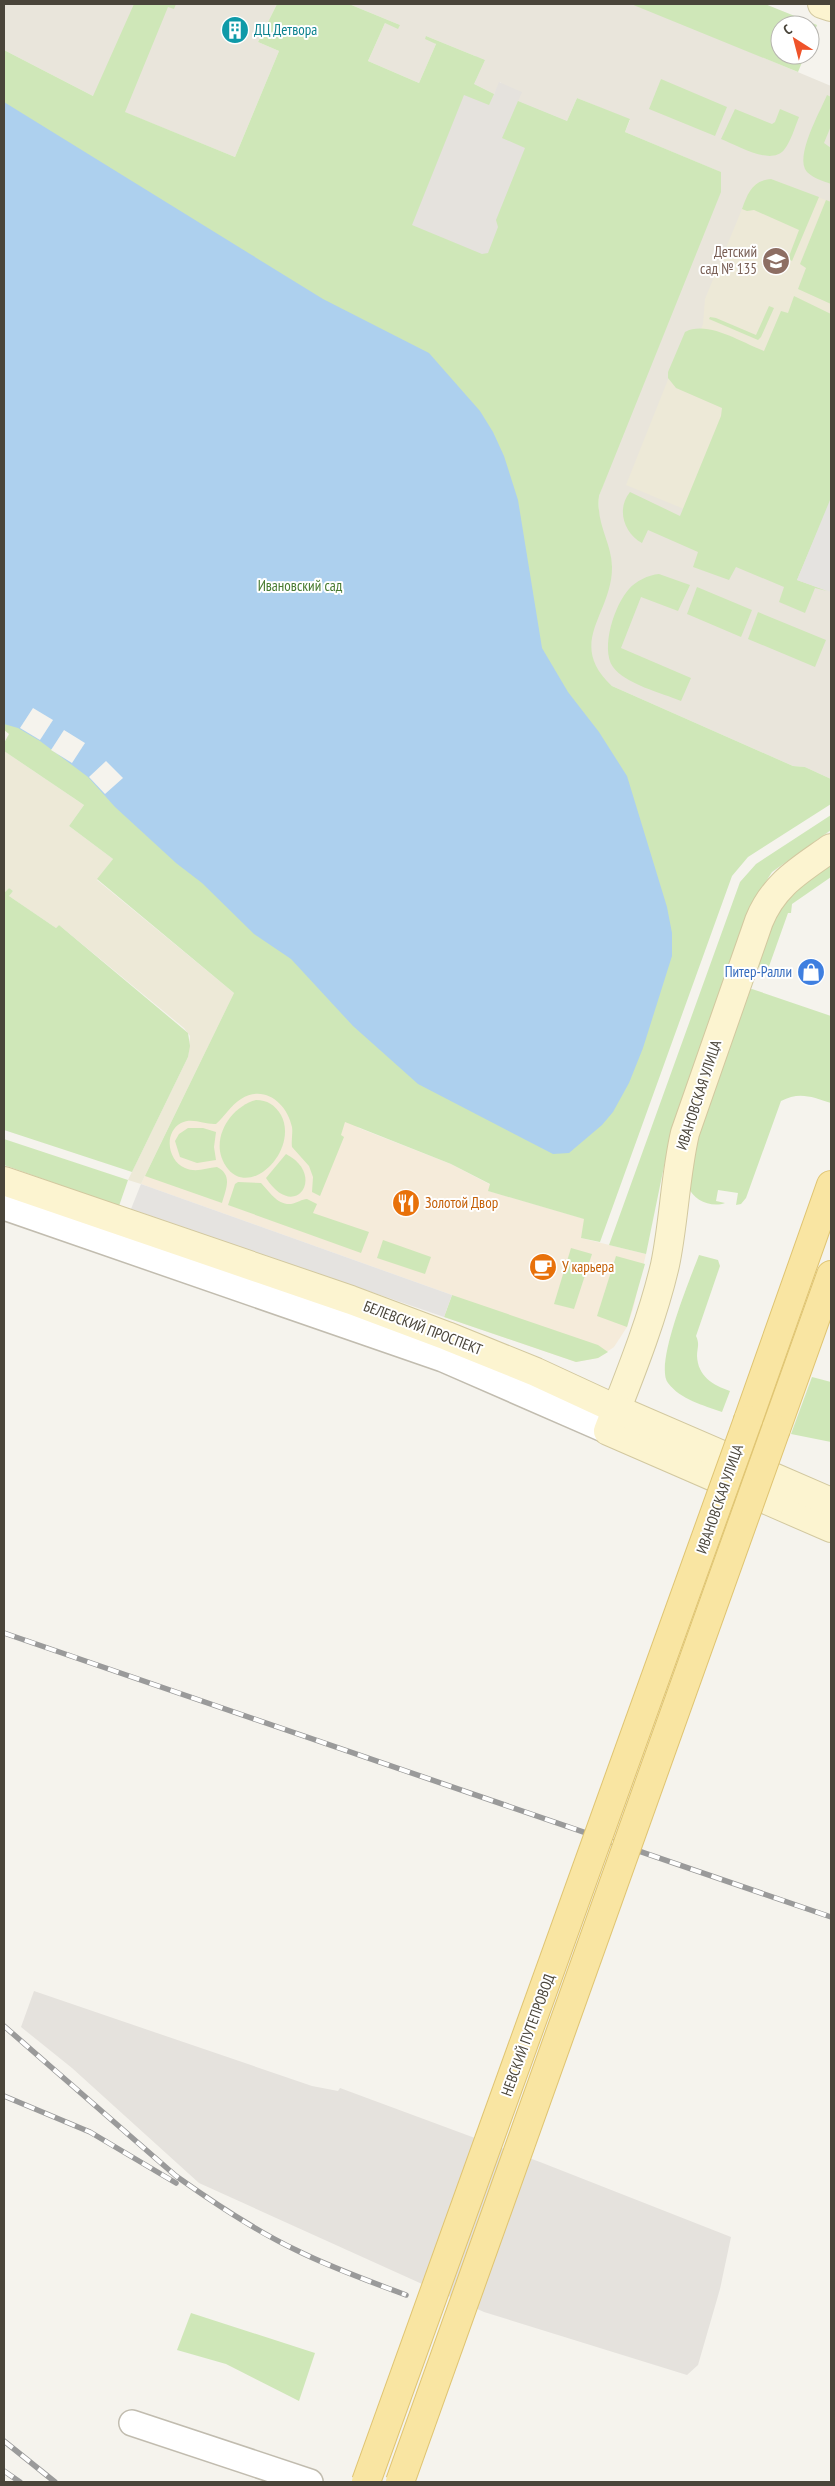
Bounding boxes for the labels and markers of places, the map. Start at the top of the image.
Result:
building icon: ДЦ Детвора [220,15,250,45]
place label: ДЦ Детвора [254,20,317,39]
place label: Детский сад № 135 [700,242,757,278]
school or university icon: Детский сад № 135 [761,246,791,276]
shop icon: Питер-Ралли [796,957,826,987]
place label: Питер-Ралли [725,962,792,981]
restaurant icon: Золотой Двор [391,1188,421,1218]
place label: Золотой Двор [425,1193,498,1212]
cafe icon: У карьера [528,1252,558,1282]
place label: У карьера [562,1257,614,1276]

